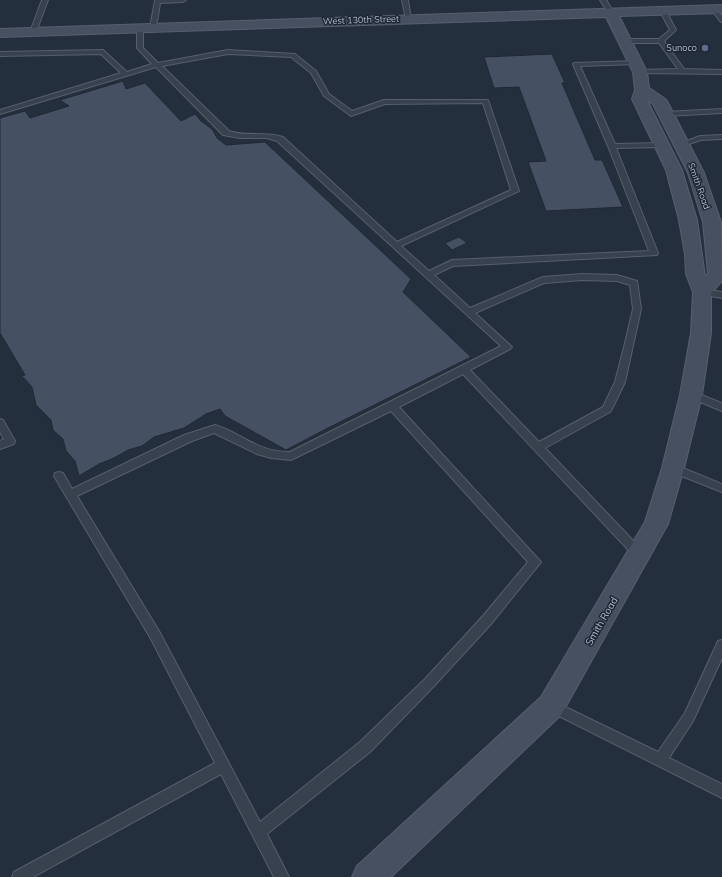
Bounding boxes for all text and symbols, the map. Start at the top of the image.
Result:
street label: West 130th Street [323,13,399,26]
place label: Sunoco [666,42,697,53]
marker: Sunoco [700,43,710,53]
street label: Smith Road [686,161,713,210]
street label: Smith Road [582,595,621,648]

